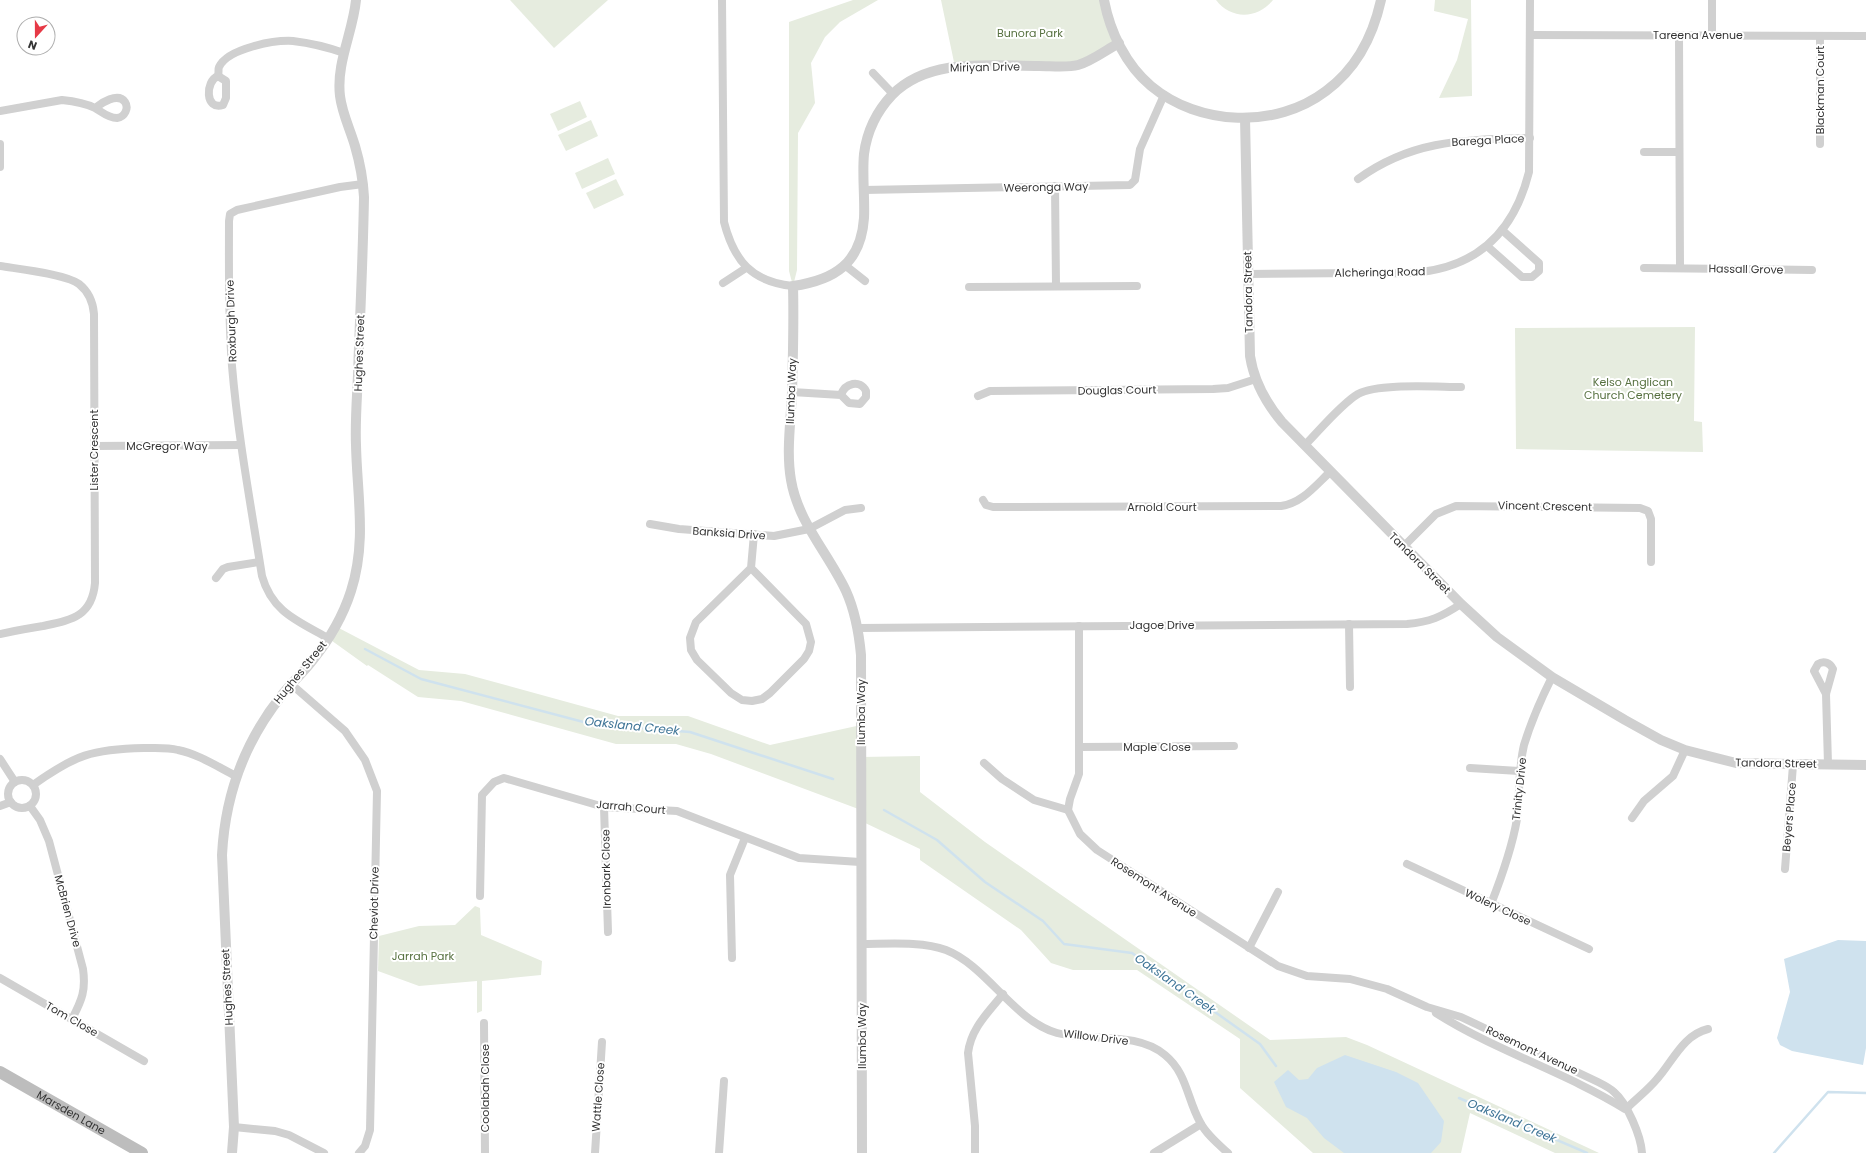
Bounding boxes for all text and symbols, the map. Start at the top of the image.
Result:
north arrow [16,16,56,56]
park label: Bunora Park [997,25,1063,41]
street label: Tareena Avenue [1653,27,1743,43]
text: N [26,36,39,54]
street label: Blackman Court [1812,46,1828,134]
street label: Miriyan Drive [950,58,1020,76]
street label: Barega Place [1451,130,1525,150]
street label: Weeronga Way [1003,178,1089,196]
street label: Tandora Street [1239,251,1257,333]
street label: Hassall Grove [1708,260,1784,278]
street label: Alcheringa Road [1334,263,1426,281]
street label: Roxburgh Drive [222,279,240,363]
street label: Hughes Street [350,314,368,392]
street label: Ilumba Way [782,357,800,424]
park label: Kelso Anglican Church Cemetery [1584,374,1683,403]
street label: Douglas Court [1077,381,1157,399]
street label: Lister Crescent [86,410,102,490]
street label: McGregor Way [126,438,209,454]
street label: Vincent Crescent [1498,497,1592,515]
street label: Arnold Court [1127,499,1197,515]
street label: Banksia Drive [692,522,766,544]
street label: Tandora Street [1385,528,1455,598]
street label: Jagoe Drive [1129,617,1195,633]
street label: Hughes Street [270,637,330,707]
street label: Ilumba Way [853,678,869,745]
water label: Oaksland Creek [584,712,681,739]
street label: Maple Close [1123,739,1191,755]
street label: Tandora Street [1735,754,1817,772]
street label: Trinity Drive [1508,757,1530,821]
street label: Beyers Place [1778,782,1800,852]
street label: Jarrah Court [596,796,666,818]
street label: Ironbark Close [597,829,615,909]
street label: Rosemont Avenue [1108,853,1200,921]
street label: Cheviot Drive [365,866,383,940]
street label: McBrien Drive [51,873,85,949]
street label: Wolery Close [1462,885,1534,929]
street label: Hughes Street [217,948,237,1026]
park label: Jarrah Park [392,948,455,964]
water label: Oaksland Creek [1131,949,1220,1018]
street label: Tom Close [43,998,101,1041]
street label: Ilumba Way [854,1002,870,1069]
street label: Rosemont Avenue [1483,1022,1581,1078]
street label: Willow Drive [1063,1025,1130,1049]
street label: Coolabah Close [477,1044,493,1132]
street label: Wattle Close [588,1062,608,1132]
street label: Marsden Lane [34,1087,109,1139]
water label: Oaksland Creek [1465,1094,1560,1147]

